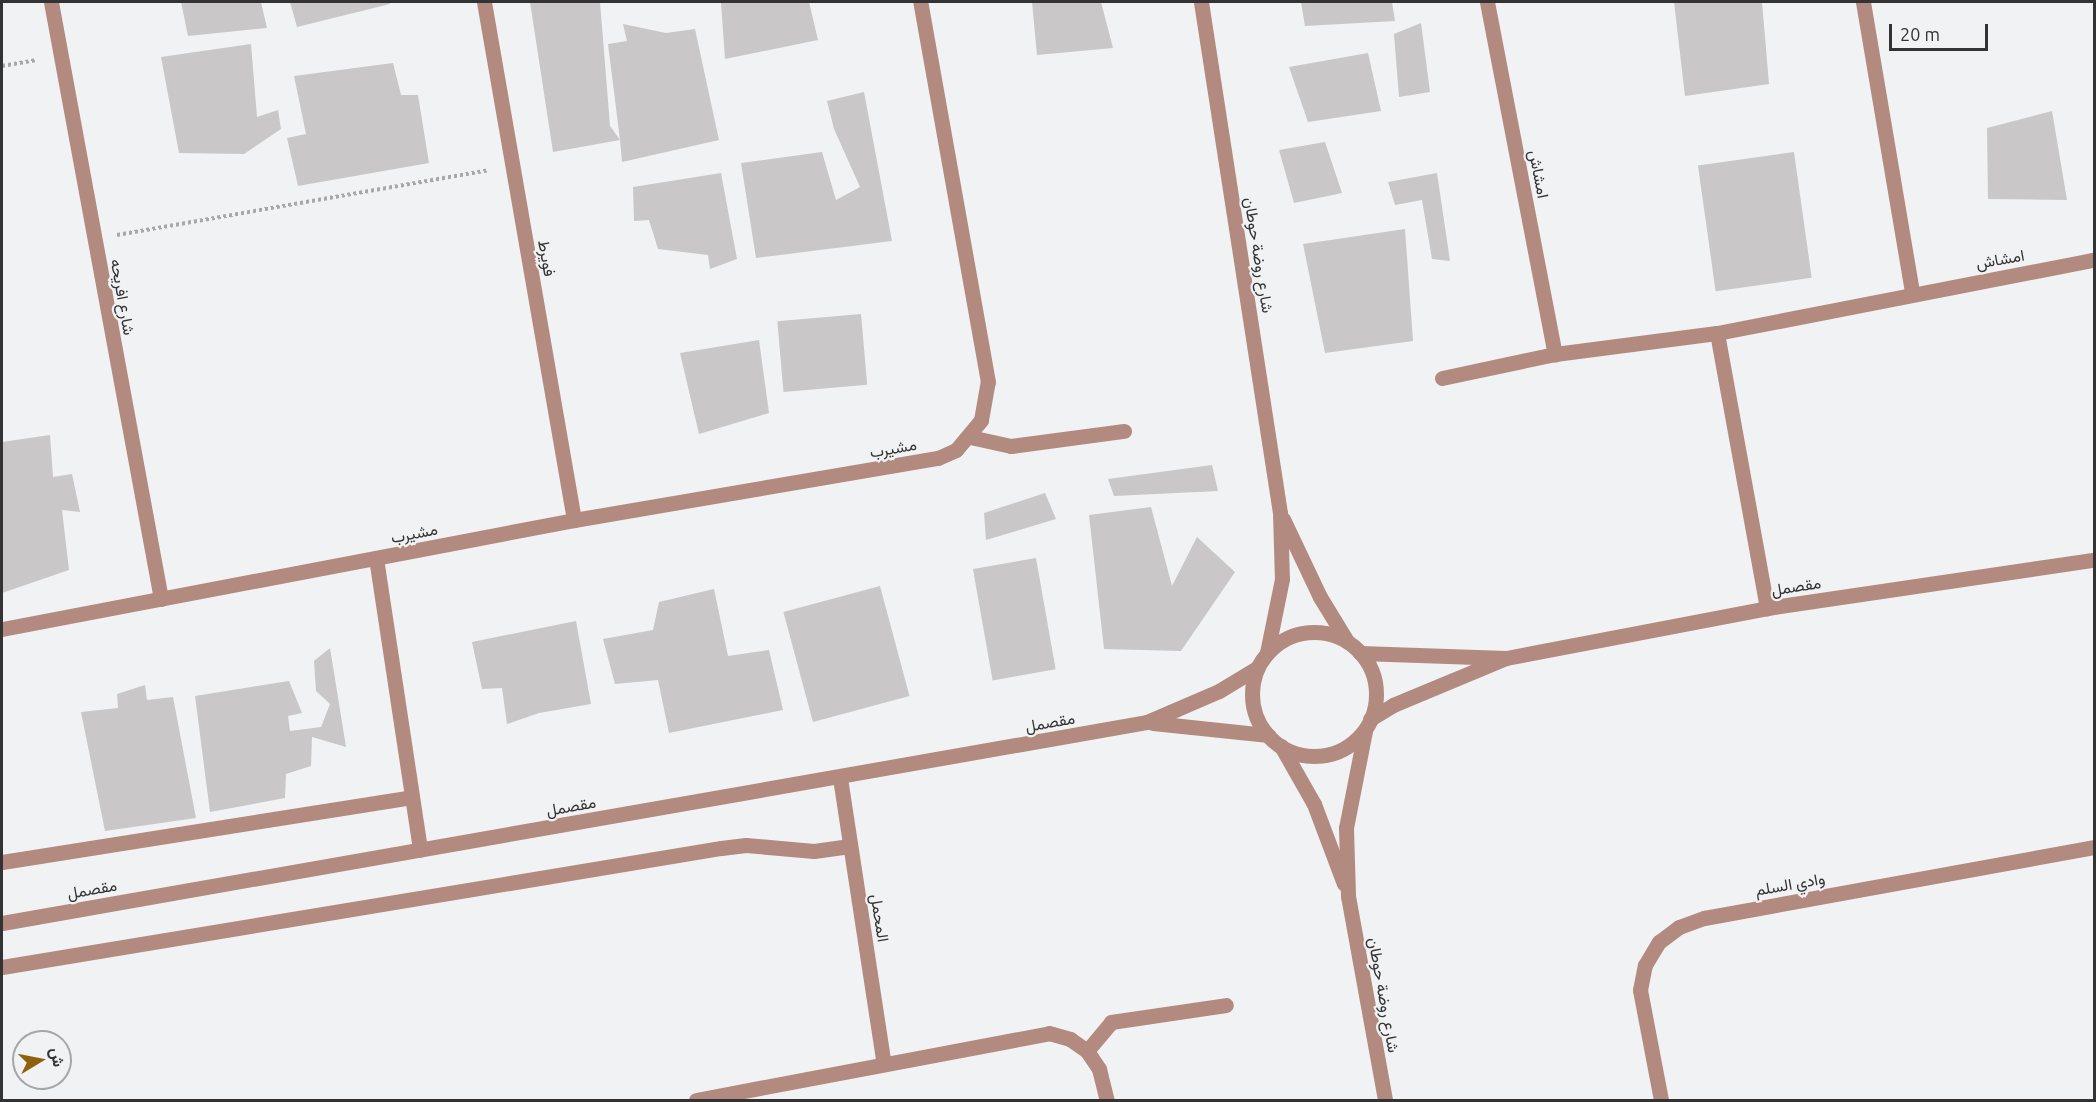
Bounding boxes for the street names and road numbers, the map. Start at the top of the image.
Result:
street label: امشاش [1525,148,1553,200]
street label: شارع روضة حوطان [1240,196,1278,314]
street label: فويرط [534,238,560,278]
street label: امشاش [1974,245,2026,273]
street label: شارع افريحه [107,257,139,337]
street label: مشيرب [868,434,918,462]
street label: مشيرب [389,519,439,547]
street label: مقصمل [1770,573,1822,599]
street label: مقصمل [1024,708,1076,736]
street label: مقصمل [545,792,597,820]
street label: وادي السلم [1754,868,1826,900]
street label: مقصمل [66,875,118,903]
street label: المحمل [867,893,893,943]
street label: شارع روضة حوطان [1364,936,1404,1054]

